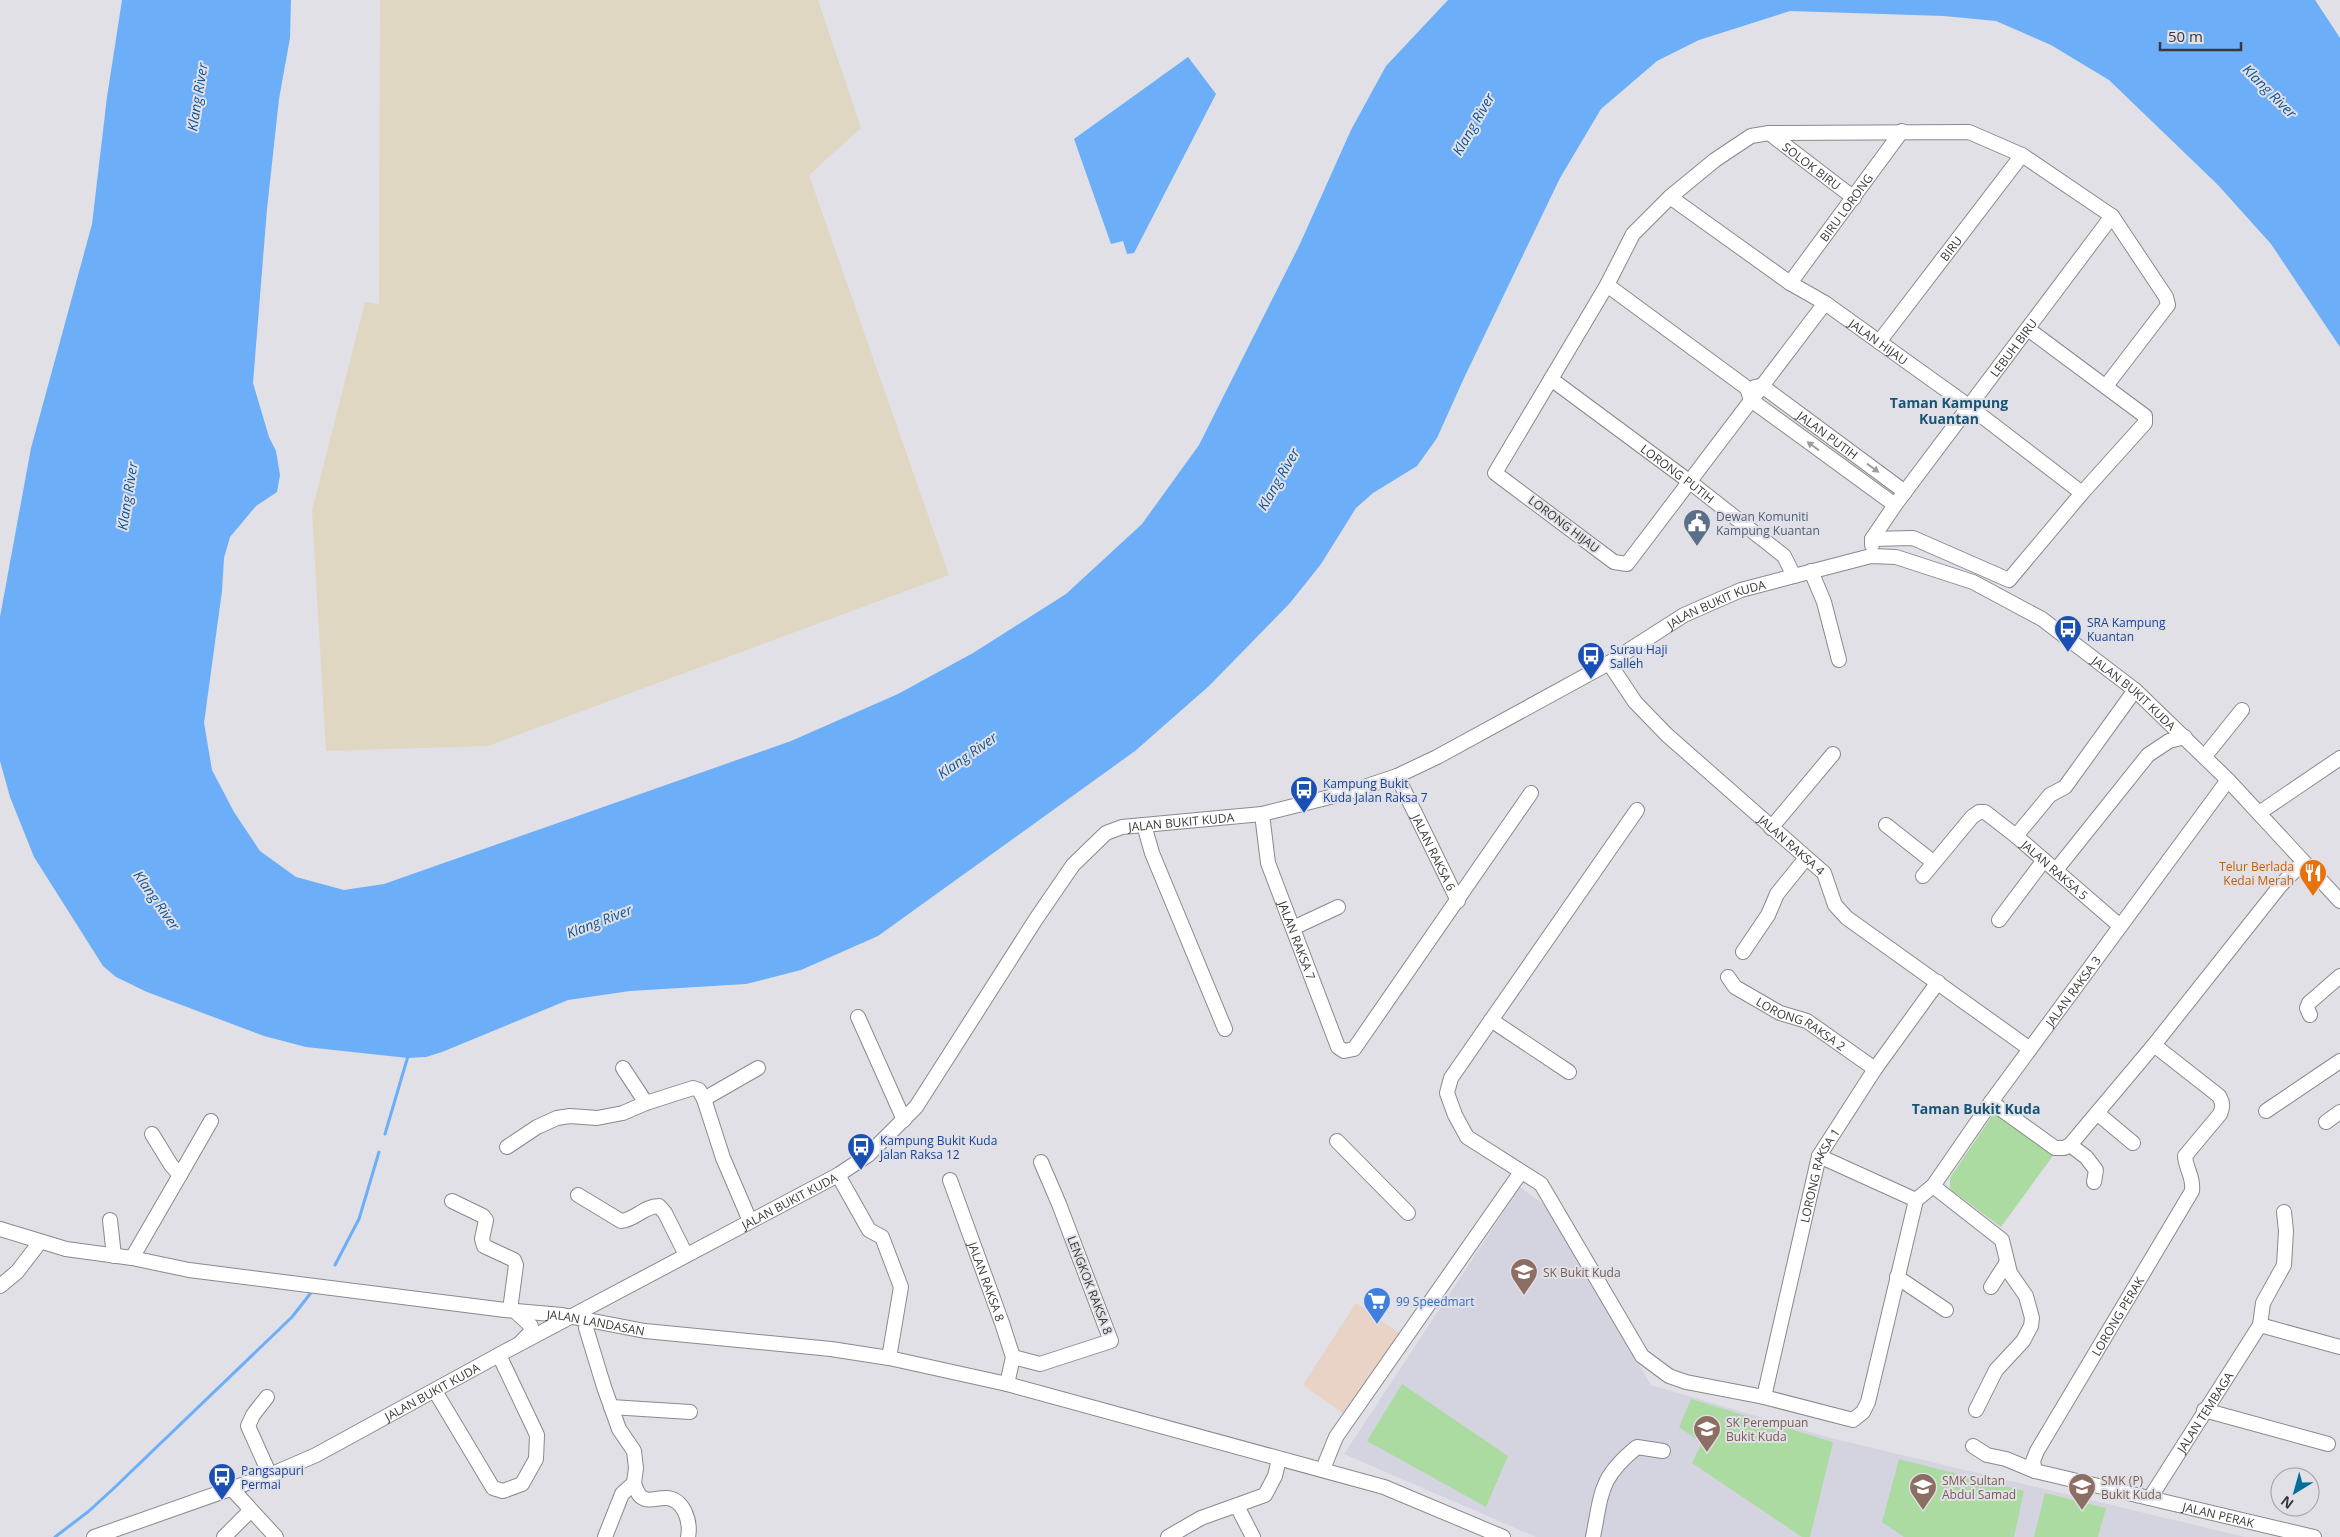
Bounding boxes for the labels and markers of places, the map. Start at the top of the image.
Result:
public building icon: Dewan Komuniti Kampung Kuantan [1682,508,1712,547]
place label: Dewan Komuniti Kampung Kuantan [1716,508,1820,539]
bus stop icon: SRA Kampung Kuantan [2053,614,2083,653]
place label: SRA Kampung Kuantan [2087,614,2166,645]
bus stop icon: Surau Haji Salleh [1576,641,1606,680]
place label: Surau Haji Salleh [1610,641,1668,672]
bus stop icon: Kampung Bukit Kuda Jalan Raksa 7 [1289,775,1319,814]
place label: Kampung Bukit Kuda Jalan Raksa 7 [1323,775,1428,806]
place label: Telur Berlada Kedai Merah [2219,858,2294,889]
restaurant icon: Telur Berlada Kedai Merah [2298,858,2328,897]
bus stop icon: Kampung Bukit Kuda Jalan Raksa 12 [846,1132,876,1171]
place label: Kampung Bukit Kuda Jalan Raksa 12 [879,1132,997,1163]
school or university icon: SK Bukit Kuda [1509,1257,1539,1296]
place label: SK Bukit Kuda [1543,1264,1621,1281]
supermarket icon: 99 Speedmart [1362,1286,1392,1325]
place label: 99 Speedmart [1396,1293,1475,1310]
school or university icon: SK Perempuan Bukit Kuda [1692,1414,1722,1453]
place label: SK Perempuan Bukit Kuda [1726,1414,1808,1445]
bus stop icon: Pangsapuri Permai [207,1462,237,1501]
place label: Pangsapuri Permai [241,1462,304,1493]
school or university icon: SMK Sultan Abdul Samad [1908,1472,1938,1511]
place label: SMK Sultan Abdul Samad [1942,1472,2016,1503]
school or university icon: SMK (P) Bukit Kuda [2067,1472,2097,1511]
place label: SMK (P) Bukit Kuda [2101,1472,2162,1503]

